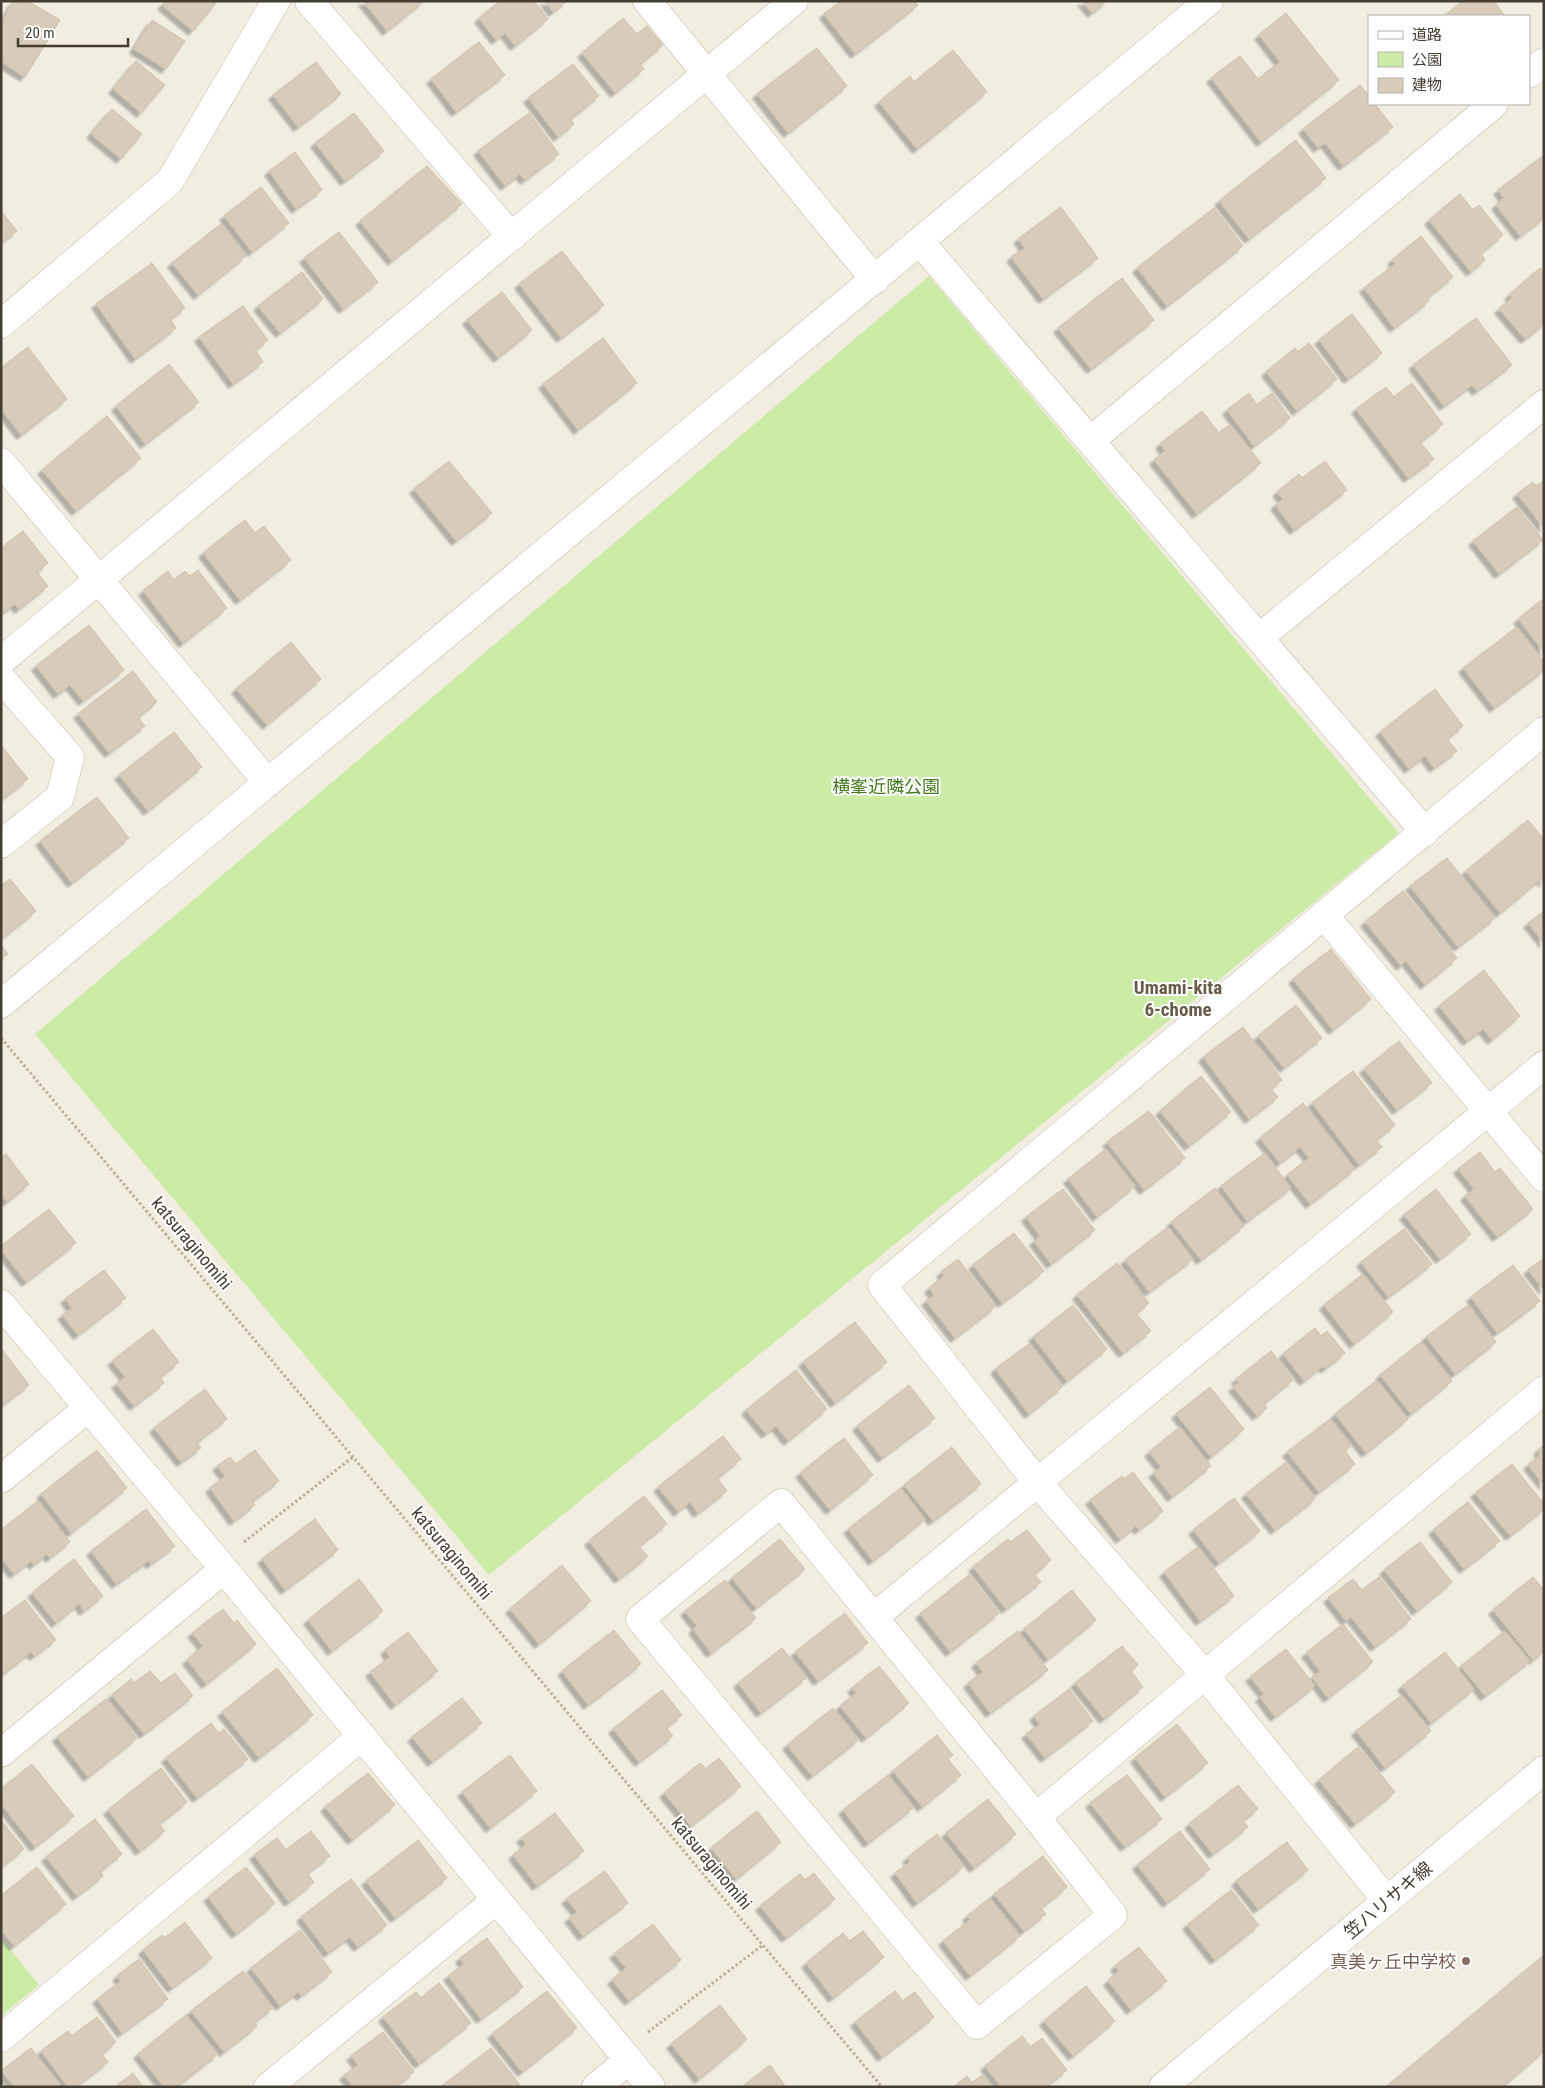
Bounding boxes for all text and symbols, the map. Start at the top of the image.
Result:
scale bar [18,15,128,47]
legend [1368,15,1530,105]
text: 20 m [25,24,55,42]
text: 道路 [1412,26,1442,44]
text: 公園 [1412,51,1442,69]
text: 建物 [1412,76,1442,94]
park label: 横峯近隣公園 [832,776,940,797]
district label: Umami-kita 6-chome [1134,976,1222,1021]
street label: katsuraginomihi [147,1193,237,1293]
street label: katsuraginomihi [407,1503,497,1603]
street label: katsuraginomihi [667,1813,757,1913]
street label: 笠ハリサキ線 [1340,1857,1436,1943]
place label: 真美ヶ丘中学校 [1330,1951,1456,1972]
marker: 真美ヶ丘中学校 [1460,1955,1472,1967]

